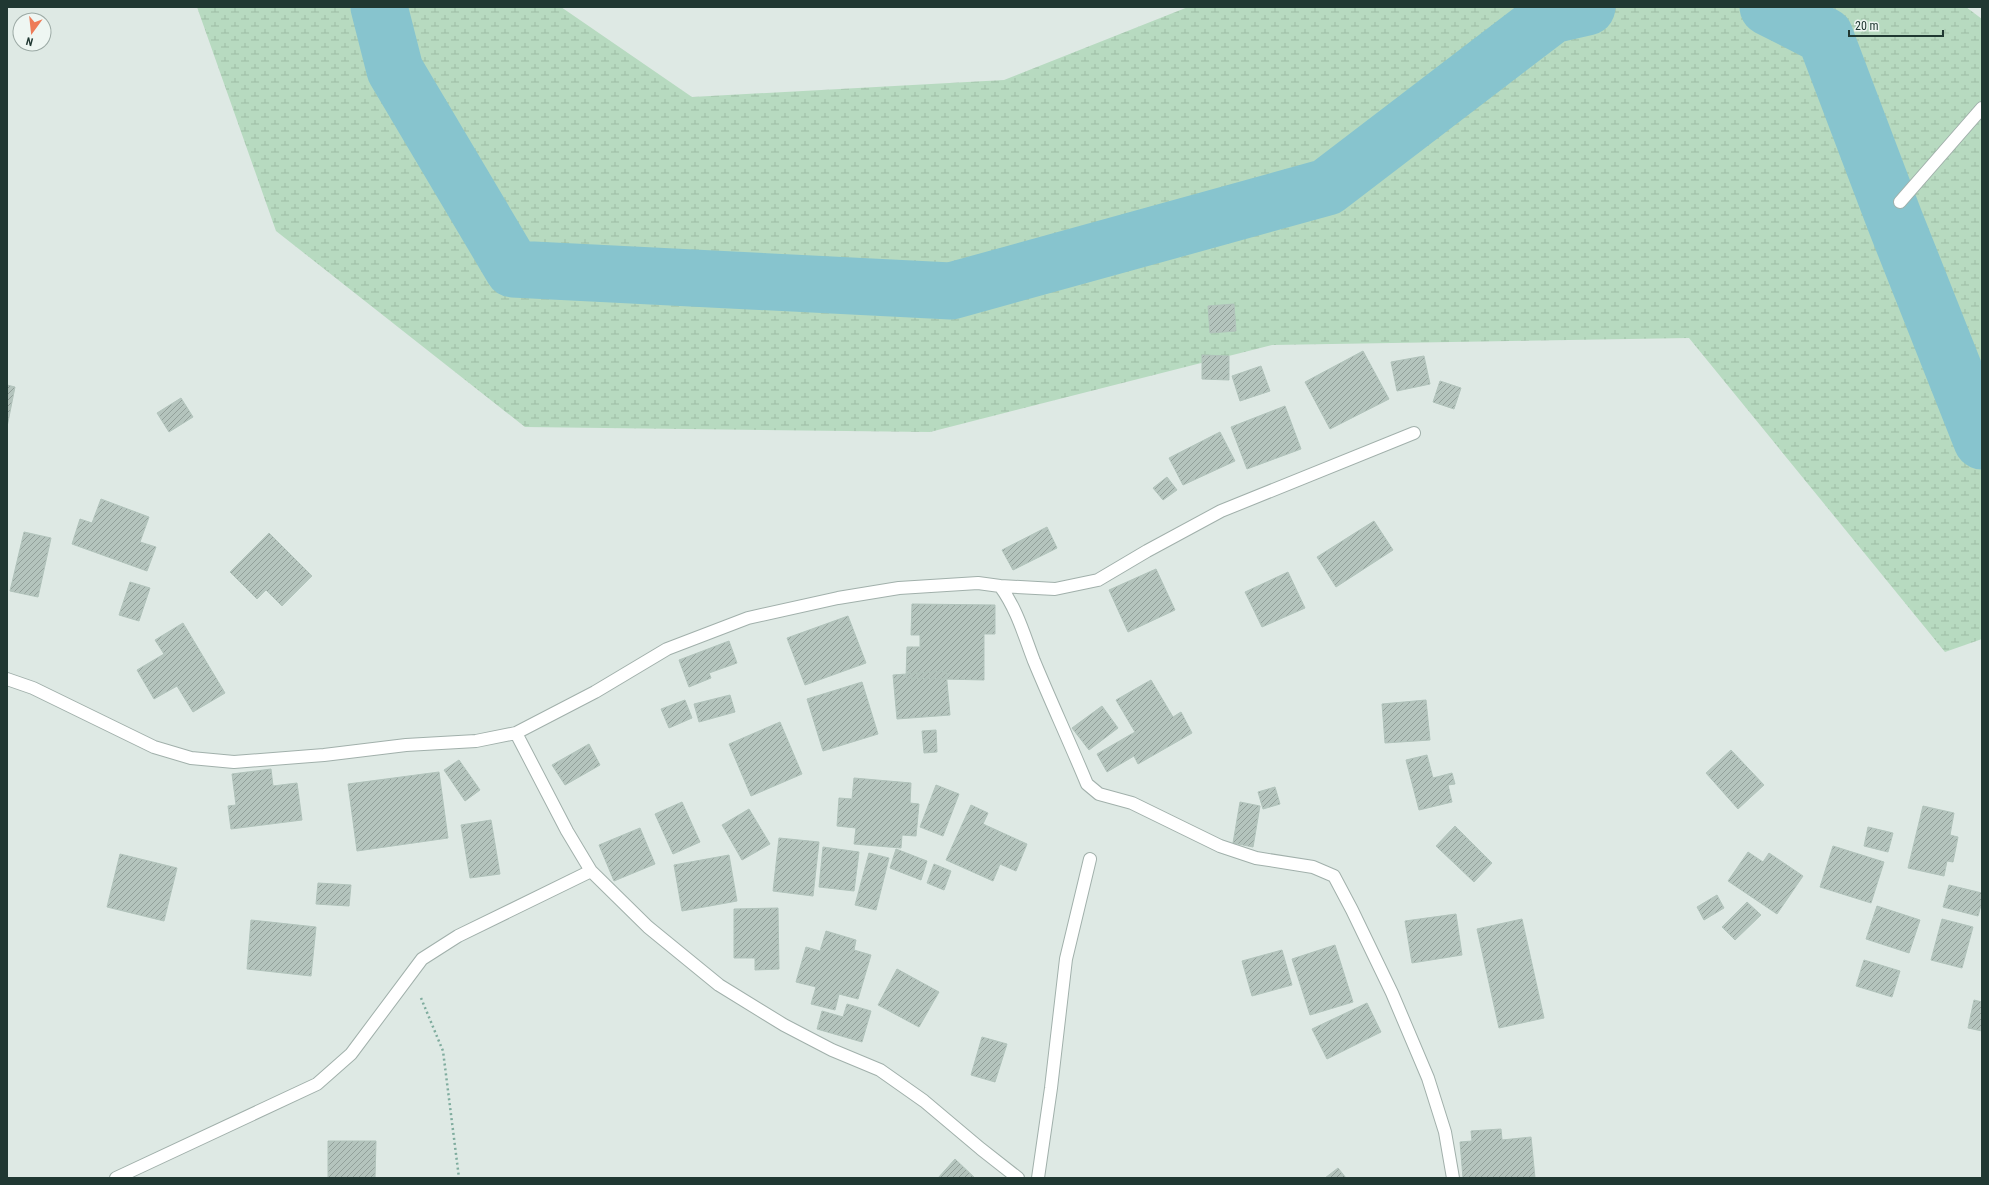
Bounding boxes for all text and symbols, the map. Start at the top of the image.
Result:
north arrow [12,12,52,52]
scale bar [1849,12,1943,38]
text: 20 m [1855,19,1879,33]
text: N [24,34,34,48]

